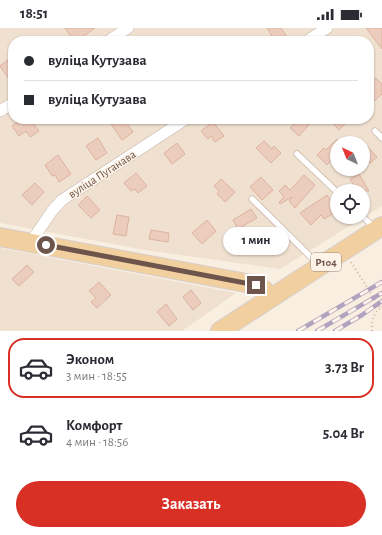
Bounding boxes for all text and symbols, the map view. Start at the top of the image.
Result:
text: 18:51 [20,6,48,21]
text: вуліца Кутузава [48,53,147,68]
text: вуліца Кутузава [48,92,147,107]
north arrow [330,136,370,176]
map controls [330,136,370,224]
street label: вуліца Пуганава [66,148,139,201]
button: locate [330,184,370,224]
callout: 1 мин [223,227,289,255]
text: 1 мин [242,234,271,247]
route start [37,236,55,254]
road number: Р104 [311,253,341,271]
route end [247,276,265,294]
icon: car [18,350,54,386]
text: Эконом [66,352,114,367]
text: 3.73 Br [325,360,364,375]
text: 3 мин · 18:55 [66,370,127,383]
icon: car [18,416,54,452]
text: Комфорт [66,418,122,433]
text: 5.04 Br [323,426,364,441]
text: 4 мин · 18:56 [66,436,128,449]
button: Заказать [16,481,366,527]

